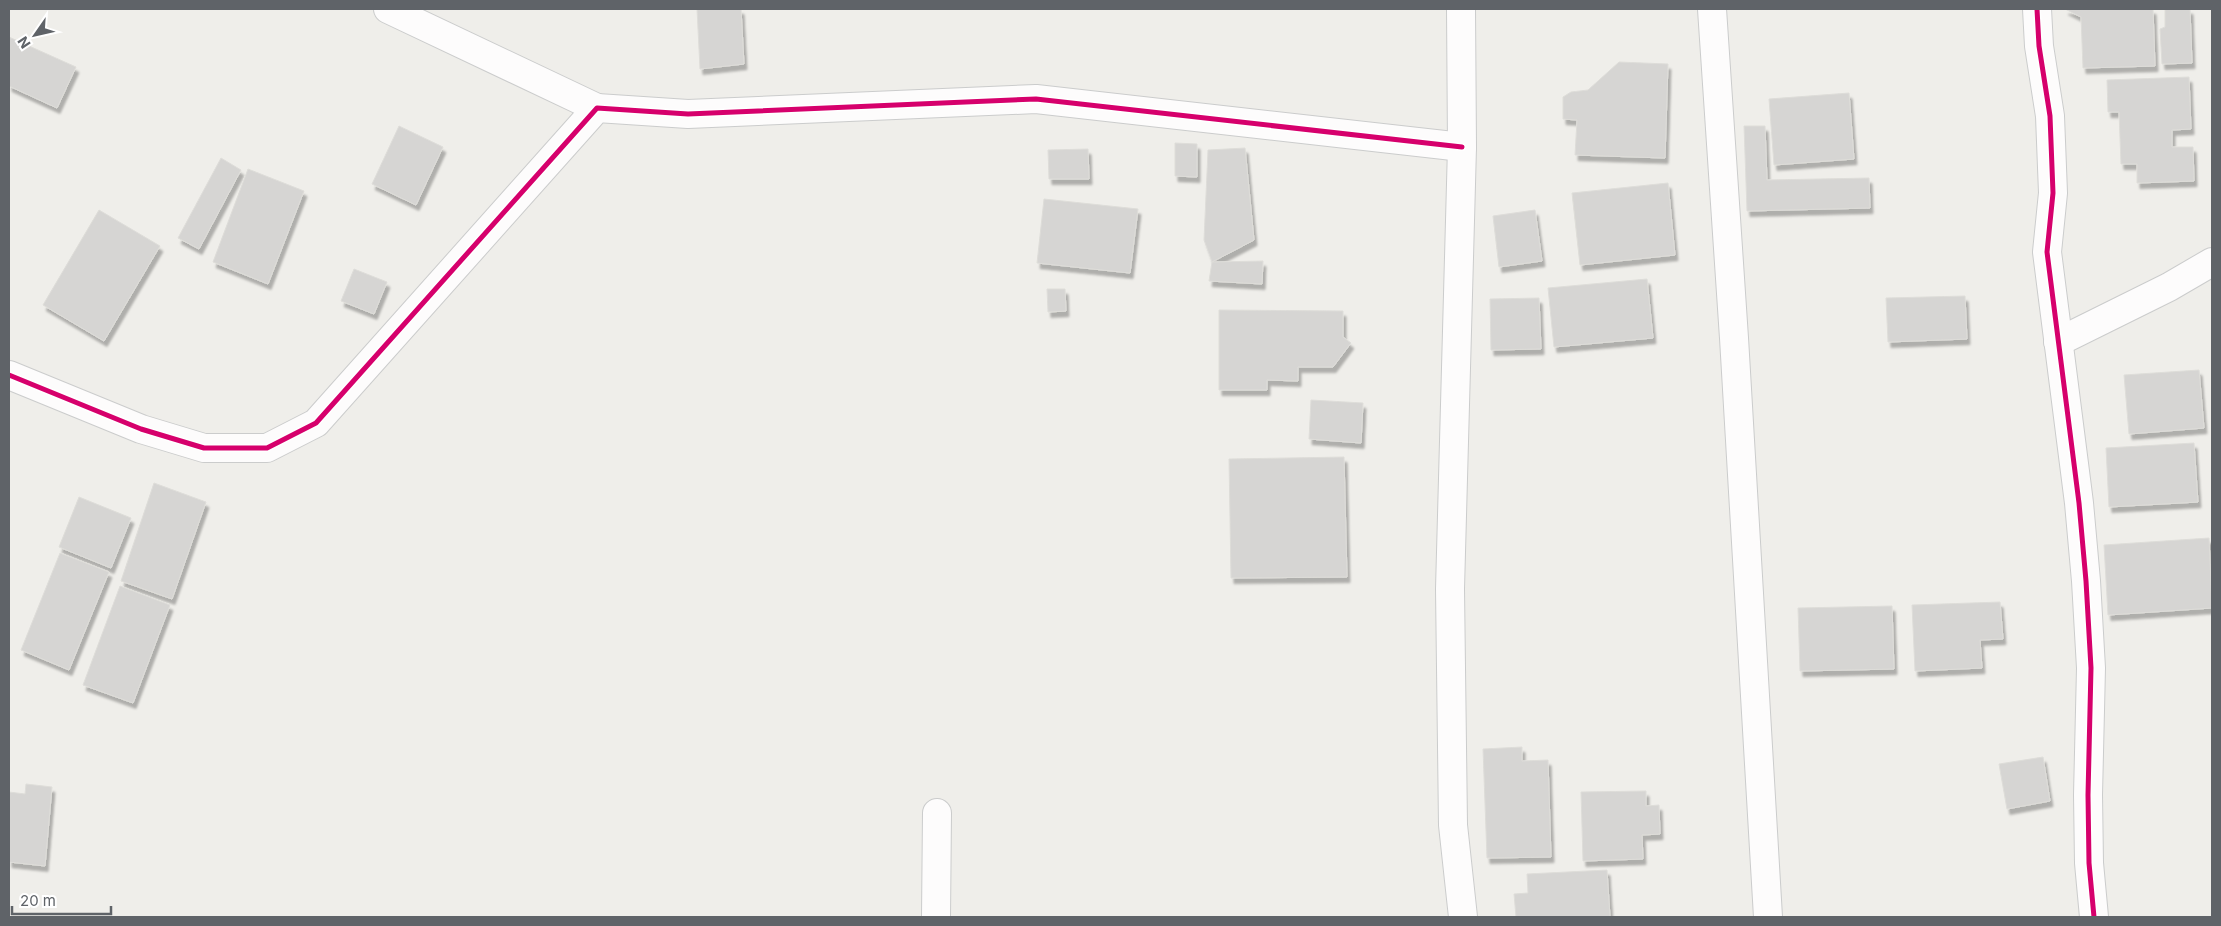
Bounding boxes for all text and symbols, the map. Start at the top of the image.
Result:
north arrow [10,10,60,60]
text: N [14,33,34,52]
scale bar [12,884,111,916]
text: 20 m [20,891,56,910]

